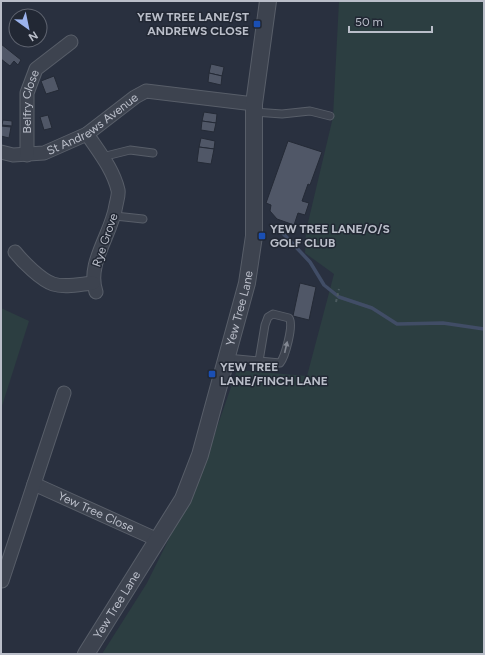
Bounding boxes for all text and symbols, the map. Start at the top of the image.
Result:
north arrow [8,8,48,48]
scale bar [349,8,432,34]
place label: YEW TREE LANE/ST ANDREWS CLOSE [137,10,249,38]
text: 50 m [355,15,383,29]
marker: YEW TREE LANE/ST ANDREWS CLOSE [252,19,262,29]
text: N [26,28,40,44]
street label: Belfry Close [20,67,42,133]
street label: St Andrews Avenue [45,90,141,158]
street label: Rye Grove [89,211,121,269]
place label: YEW TREE LANE/O/S GOLF CLUB [270,222,390,250]
marker: YEW TREE LANE/O/S GOLF CLUB [257,231,267,241]
street label: Yew Tree Lane [223,269,256,347]
one-way arrow [284,340,290,353]
place label: YEW TREE LANE/FINCH LANE [220,360,328,388]
marker: YEW TREE LANE/FINCH LANE [207,369,217,379]
street label: Yew Tree Close [56,489,137,535]
street label: Yew Tree Lane [90,568,143,641]

